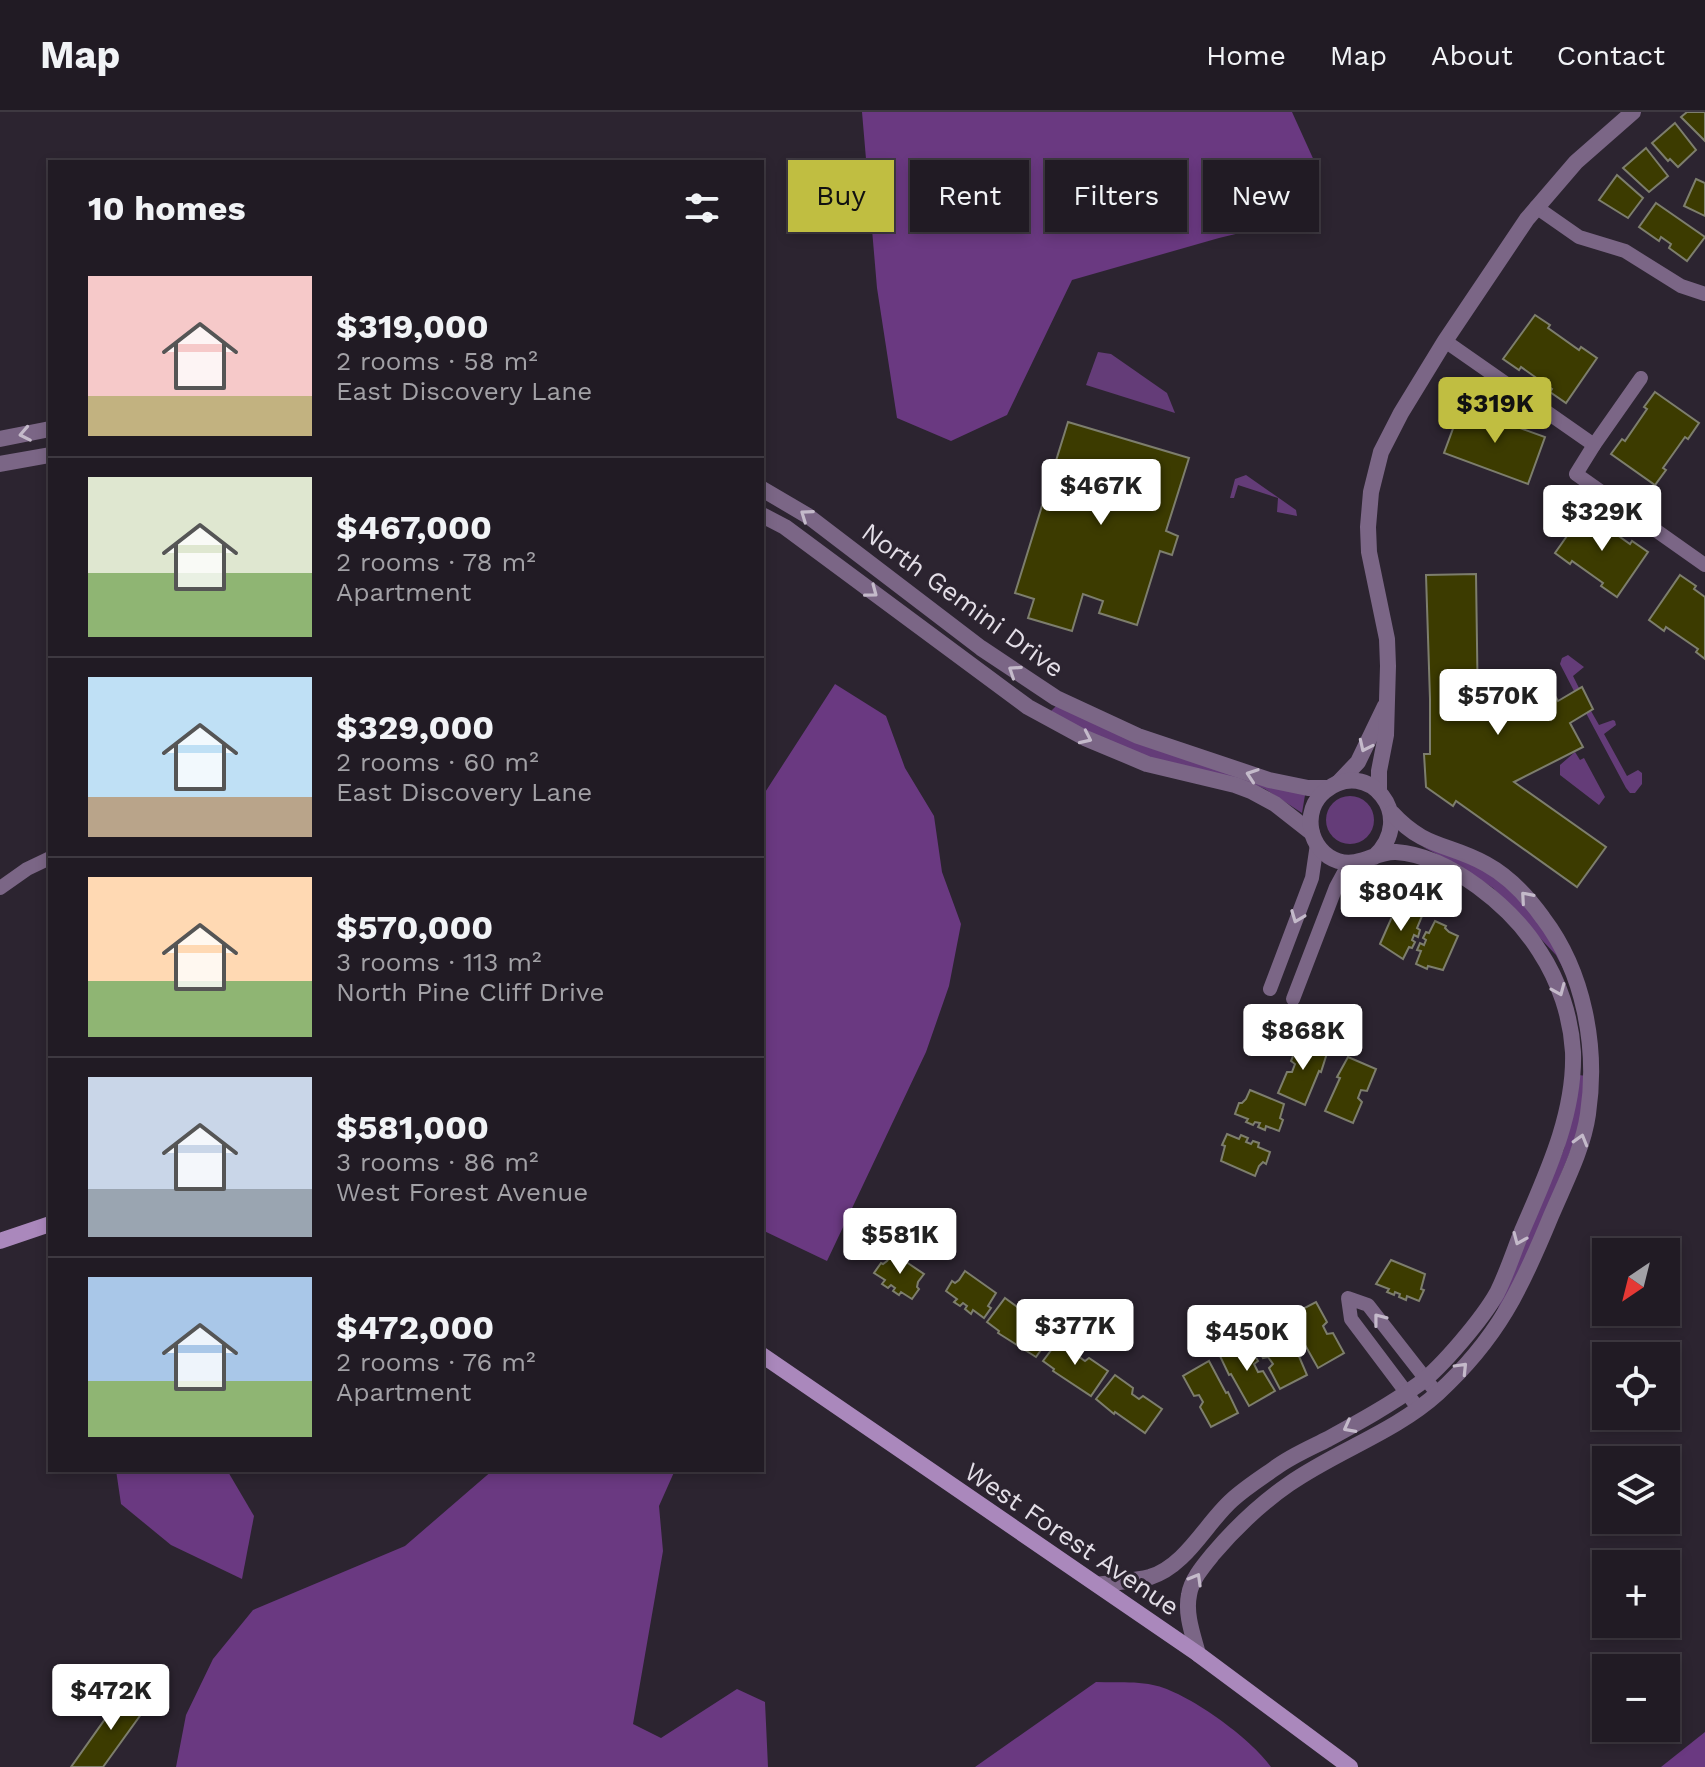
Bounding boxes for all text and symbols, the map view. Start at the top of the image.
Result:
text: Map [40,33,120,77]
text: Home [1206,39,1286,72]
text: Map [1330,39,1387,72]
text: About [1431,39,1513,72]
text: Contact [1557,39,1665,72]
chip: Buy [788,160,894,232]
chip: Rent [910,160,1029,232]
chip: Filters [1045,160,1187,232]
chip: New [1203,160,1319,232]
icon: filters [680,186,724,230]
text: 10 homes [88,188,246,228]
text: $319,000 [336,306,489,346]
icon: home [152,308,248,404]
text: 2 rooms · 58 m² [336,346,538,376]
text: East Discovery Lane [336,376,592,406]
pin: $319K [1439,377,1551,445]
text: $319K [1456,388,1534,418]
one-way arrow [19,425,32,442]
pin: $467K [1045,459,1157,527]
text: $467K [1060,470,1142,500]
pin: $329K [1546,485,1658,553]
text: $329K [1561,496,1643,526]
text: $467,000 [336,507,492,547]
icon: home [152,509,248,605]
one-way arrow [801,510,815,525]
street label: North Gemini Drive [856,517,1070,683]
text: 2 rooms · 78 m² [336,547,536,577]
text: Apartment [336,577,472,607]
one-way arrow [863,582,877,597]
one-way arrow [1009,666,1023,681]
pin: $570K [1442,669,1554,737]
text: $570K [1458,680,1538,710]
text: $329,000 [336,707,494,747]
icon: home [152,709,248,805]
one-way arrow [1078,728,1092,744]
one-way arrow [1359,738,1375,752]
text: 2 rooms · 60 m² [336,747,539,777]
one-way arrow [1245,768,1259,784]
text: East Discovery Lane [336,777,592,807]
pin: $804K [1345,865,1457,933]
text: $804K [1359,876,1443,906]
one-way arrow [1521,892,1536,907]
text: $570,000 [336,907,493,947]
icon: home [152,909,248,1005]
one-way arrow [1290,910,1307,924]
text: 3 rooms · 113 m² [336,947,542,977]
text: North Pine Cliff Drive [336,977,605,1007]
one-way arrow [1549,982,1565,997]
pin: $868K [1247,1004,1359,1072]
text: $868K [1261,1015,1345,1045]
text: $581,000 [336,1107,489,1147]
icon: home [152,1109,248,1205]
one-way arrow [1572,1133,1588,1147]
text: 3 rooms · 86 m² [336,1147,538,1177]
text: West Forest Avenue [336,1177,588,1207]
pin: $581K [844,1208,956,1276]
text: $581K [861,1219,939,1249]
one-way arrow [1512,1231,1528,1245]
north arrow [1592,1238,1680,1326]
map controls [1592,1238,1680,1742]
pin: $377K [1019,1299,1131,1367]
pin: $450K [1191,1305,1303,1373]
text: $472,000 [336,1307,494,1347]
icon: home [152,1309,248,1405]
text: $377K [1035,1310,1116,1340]
one-way arrow [1374,1314,1389,1328]
text: $450K [1205,1316,1289,1346]
button: locate [1592,1342,1680,1430]
text: 2 rooms · 76 m² [336,1347,535,1377]
one-way arrow [1453,1363,1468,1377]
text: Apartment [336,1377,472,1407]
one-way arrow [1343,1418,1358,1433]
button: layers [1592,1446,1680,1534]
street label: West Forest Avenue [959,1456,1185,1622]
button: + [1592,1550,1680,1638]
one-way arrow [1186,1573,1202,1588]
button: − [1592,1654,1680,1742]
pin: $472K [55,1664,167,1732]
text: $472K [70,1675,152,1705]

